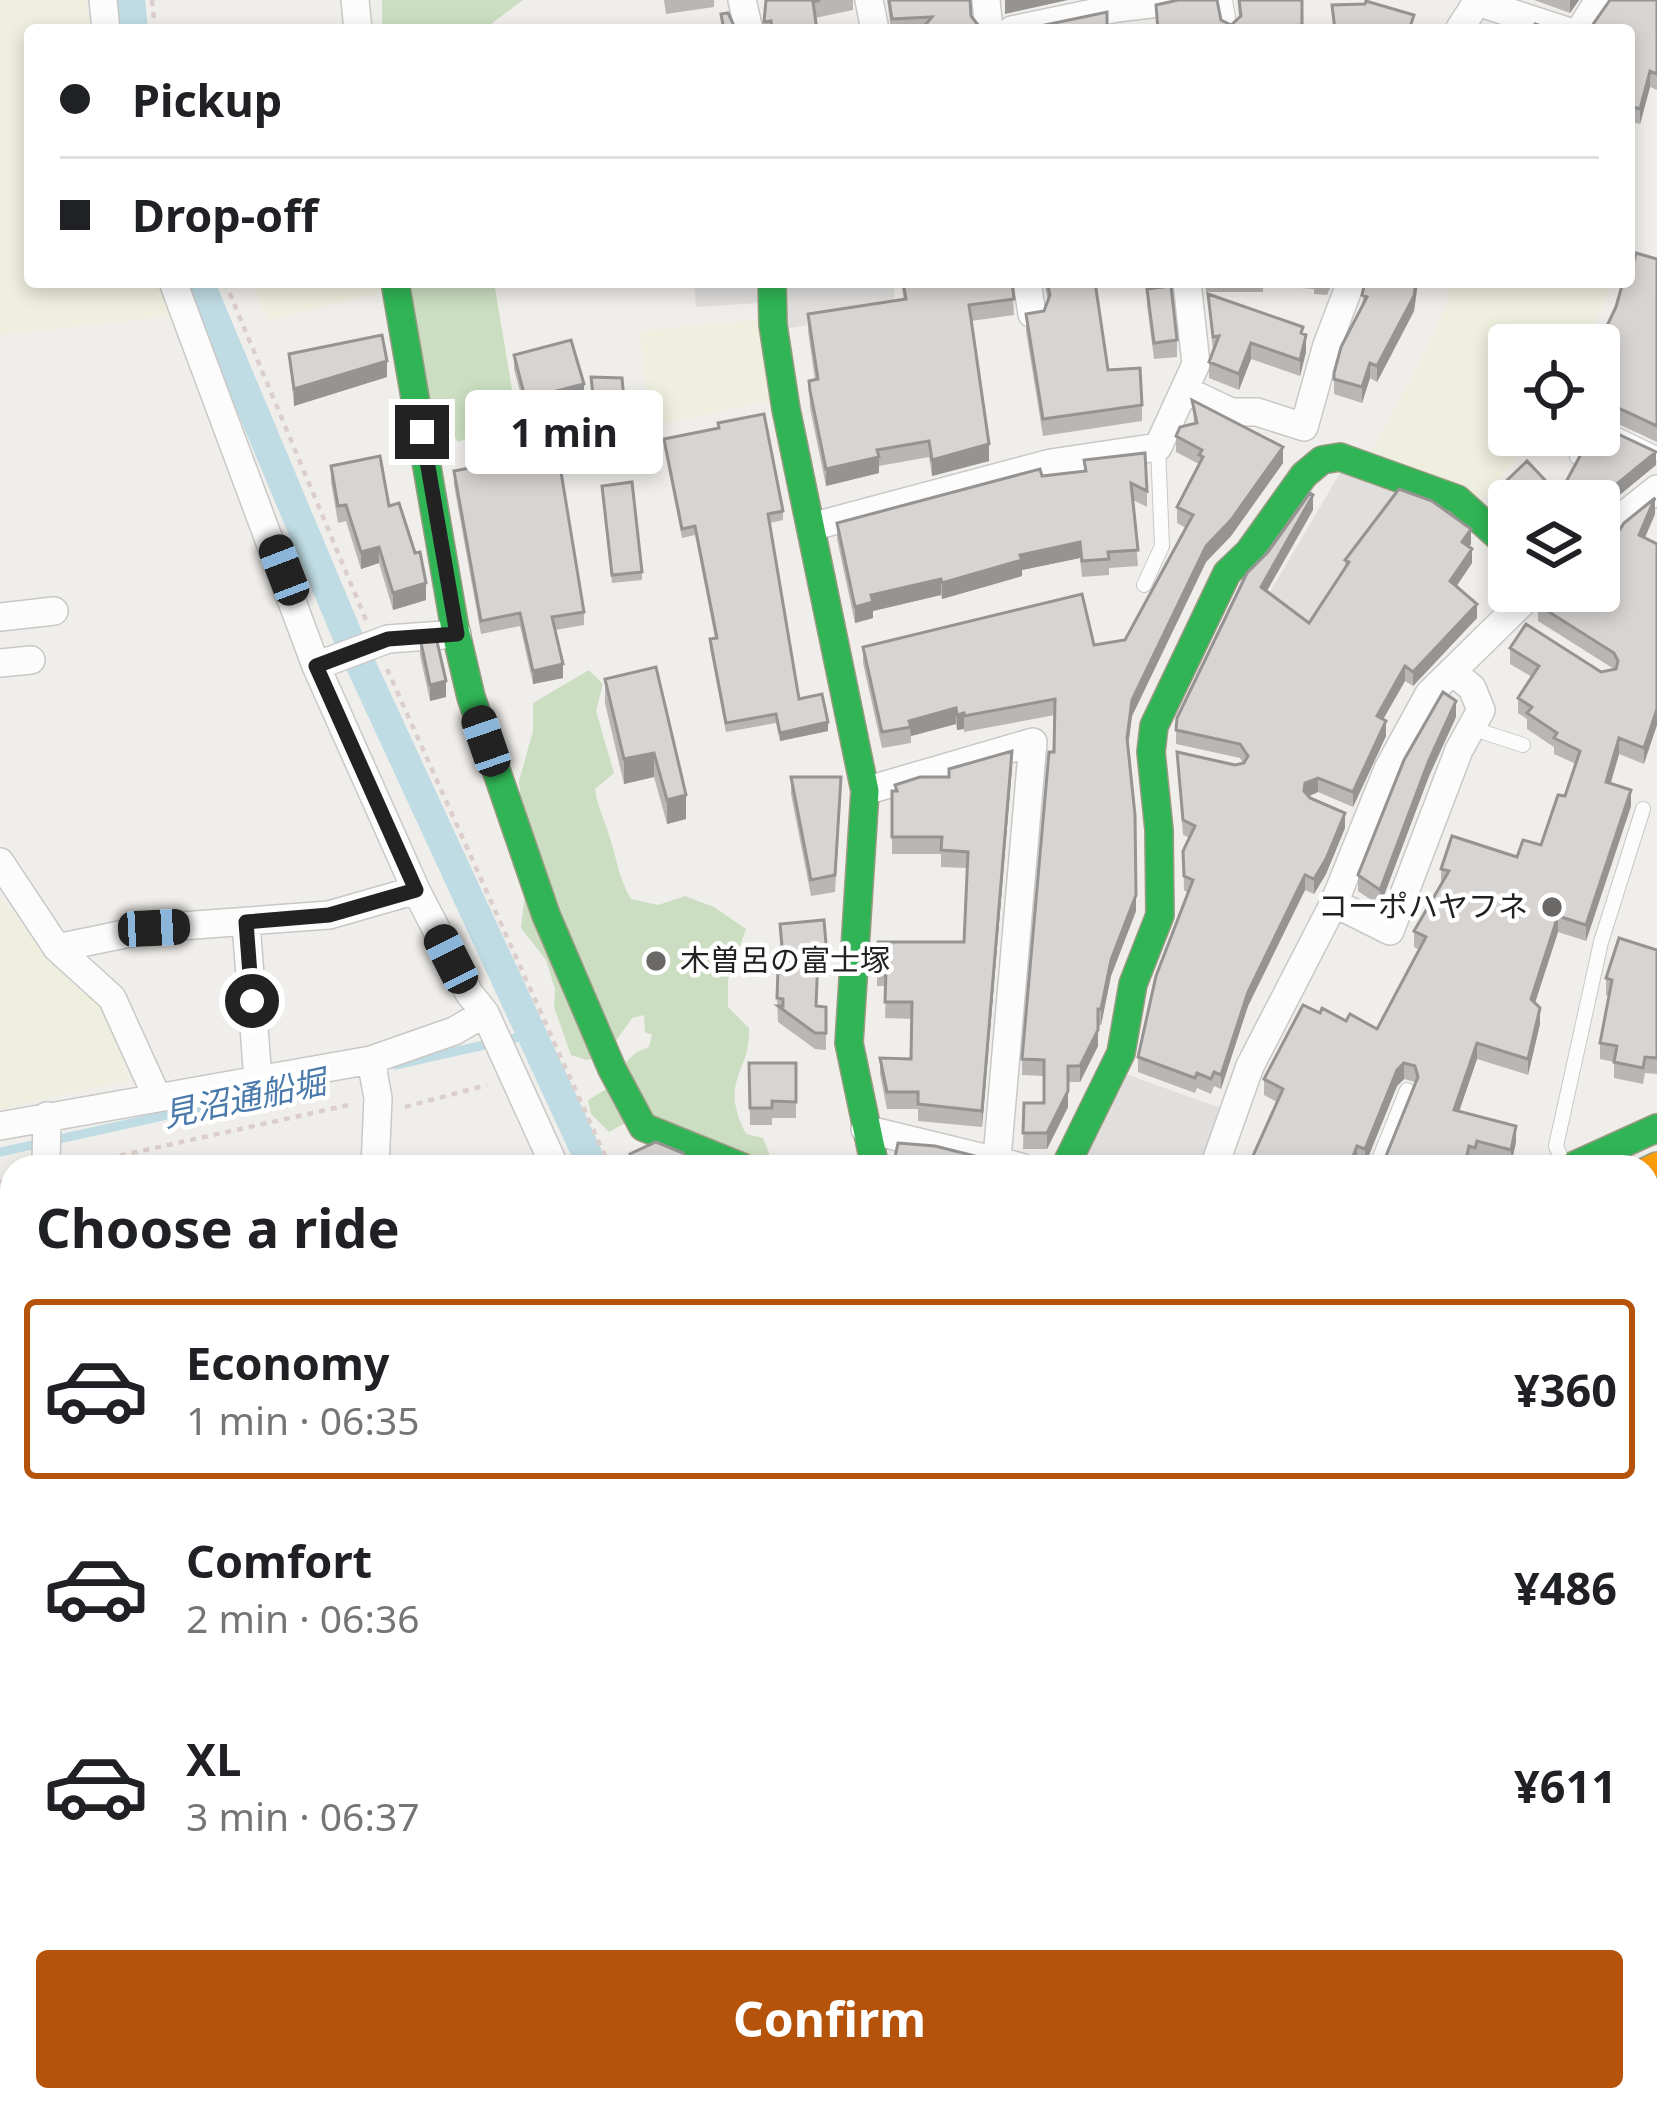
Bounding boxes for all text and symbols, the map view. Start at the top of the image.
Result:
text: Pickup [132,69,282,130]
text: Drop-off [132,184,318,245]
map controls [1488,324,1620,612]
button: locate [1488,324,1620,456]
callout: 1 min [464,390,662,474]
route end [395,405,449,459]
text: 1 min [510,405,618,458]
button: layers [1488,480,1620,612]
car [254,530,314,610]
car [457,701,515,781]
place label: コーポハヤフネ [1318,885,1528,926]
marker: コーポハヤフネ [1539,894,1565,920]
car [117,908,191,948]
car [419,919,483,999]
place label: 木曽呂の富士塚 [680,939,890,980]
marker: 木曽呂の富士塚 [643,948,669,974]
route start [225,974,279,1028]
water label: 見沼通船堀 [159,1057,334,1137]
text: Choose a ride [36,1190,400,1264]
text: Economy [186,1332,390,1393]
icon: car [42,1335,150,1443]
text: ¥360 [1514,1359,1617,1420]
text: 1 min · 06:35 [186,1393,420,1446]
text: Comfort [186,1530,372,1591]
icon: car [42,1533,150,1641]
text: ¥486 [1514,1557,1617,1618]
text: 2 min · 06:36 [186,1591,420,1644]
text: XL [186,1728,241,1789]
icon: car [42,1731,150,1839]
text: ¥611 [1514,1755,1617,1816]
text: 3 min · 06:37 [186,1789,420,1842]
button: Confirm [36,1950,1623,2088]

